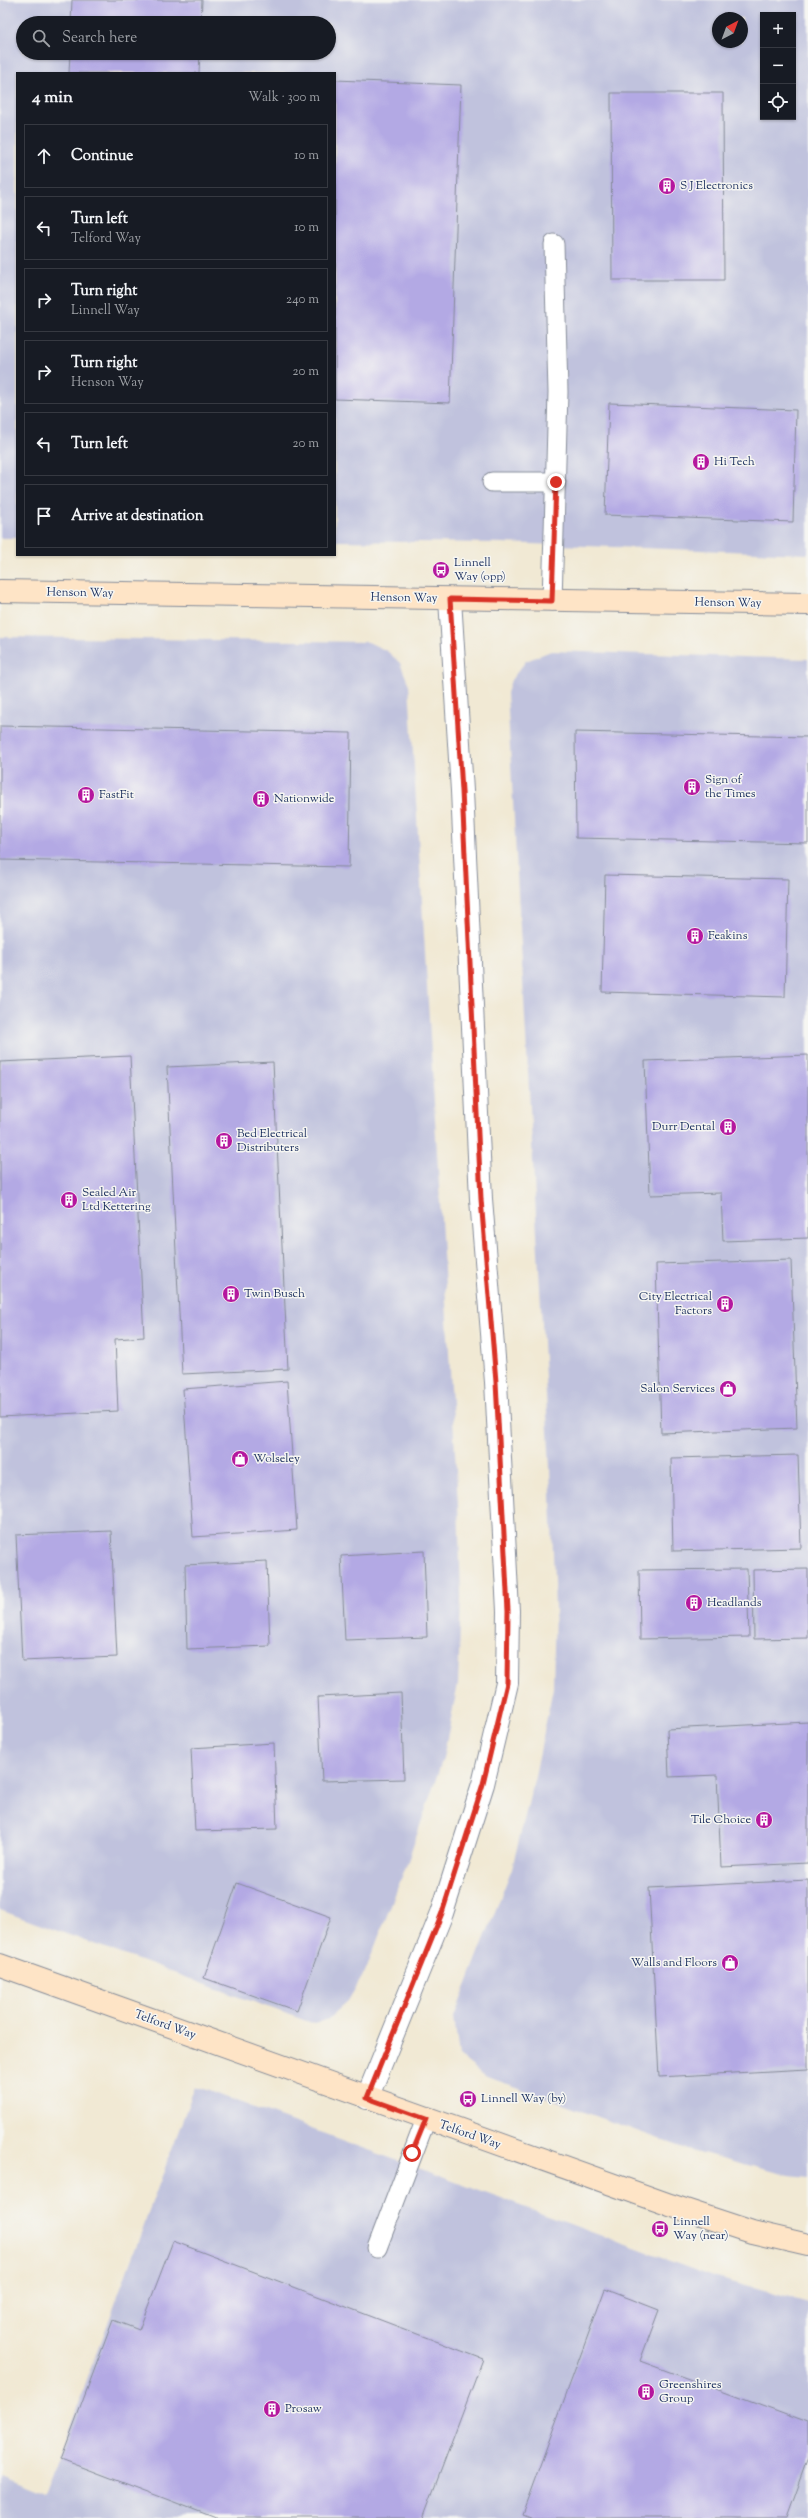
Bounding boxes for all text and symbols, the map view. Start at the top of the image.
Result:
north arrow [712,12,748,48]
map controls [760,12,796,120]
button: + [760,12,796,48]
search box [16,16,336,60]
icon: search [30,27,52,49]
text: Search here [62,28,137,49]
button: − [760,48,796,84]
button: locate [760,84,796,120]
text: 4 min [32,86,73,110]
text: Walk · 300 m [248,89,320,107]
icon: ahead [33,145,55,167]
text: Continue [71,146,133,167]
text: 10 m [294,147,319,165]
building icon: S J Electronics [657,176,677,196]
place label: S J Electronics [680,177,753,195]
text: Turn left [71,209,128,230]
icon: left [33,217,55,239]
text: 10 m [294,219,319,237]
text: Telford Way [71,230,141,248]
text: Turn right [71,281,137,302]
icon: right [33,289,55,311]
text: 240 m [286,291,319,309]
text: Linnell Way [71,302,140,320]
text: Turn right [71,353,137,374]
icon: right [33,361,55,383]
text: 20 m [293,363,319,381]
text: Henson Way [71,374,144,392]
icon: left [33,433,55,455]
text: Turn left [71,434,128,455]
text: 20 m [293,435,319,453]
building icon: Hi Tech [691,452,711,472]
place label: Hi Tech [714,453,755,471]
route end [547,473,565,491]
icon: arrive [33,505,55,527]
text: Arrive at destination [71,506,204,527]
place label: Linnell Way (opp) [454,554,506,586]
bus stop icon: Linnell Way (opp) [431,560,451,580]
street label: Henson Way [46,583,114,603]
street label: Henson Way [370,588,438,608]
street label: Henson Way [694,593,762,613]
place label: Sign of the Times [705,771,756,803]
building icon: Sign of the Times [682,777,702,797]
building icon: FastFit [76,785,96,805]
place label: FastFit [99,786,134,804]
building icon: Nationwide [251,789,271,809]
place label: Nationwide [274,790,335,808]
building icon: Feakins [685,926,705,946]
place label: Feakins [708,927,748,945]
building icon: Durr Dental [718,1117,738,1137]
place label: Durr Dental [652,1118,716,1136]
place label: Bed Electrical Distributers [237,1125,308,1157]
building icon: Bed Electrical Distributers [214,1131,234,1151]
place label: Sealed Air Ltd Kettering [82,1184,151,1216]
building icon: Sealed Air Ltd Kettering [59,1190,79,1210]
building icon: Twin Busch [221,1284,241,1304]
place label: Twin Busch [244,1285,305,1303]
place label: City Electrical Factors [639,1288,713,1320]
building icon: City Electrical Factors [715,1294,735,1314]
shop icon: Salon Services [718,1379,738,1399]
place label: Salon Services [640,1380,715,1398]
shop icon: Wolseley [230,1449,250,1469]
place label: Wolseley [253,1450,300,1468]
building icon: Headlands [684,1593,704,1613]
place label: Headlands [707,1594,762,1612]
building icon: Tile Choice [754,1810,774,1830]
place label: Tile Choice [691,1811,751,1829]
shop icon: Walls and Floors [720,1953,740,1973]
place label: Walls and Floors [631,1954,717,1972]
street label: Telford Way [132,2006,198,2044]
bus stop icon: Linnell Way (by) [458,2089,478,2109]
place label: Linnell Way (by) [481,2090,566,2108]
street label: Telford Way [437,2116,503,2154]
route start [403,2144,421,2162]
place label: Linnell Way (near) [673,2213,729,2245]
bus stop icon: Linnell Way (near) [650,2219,670,2239]
place label: Greenshires Group [659,2376,722,2408]
building icon: Greenshires Group [636,2382,656,2402]
building icon: Prosaw [262,2399,282,2419]
place label: Prosaw [285,2400,322,2418]

